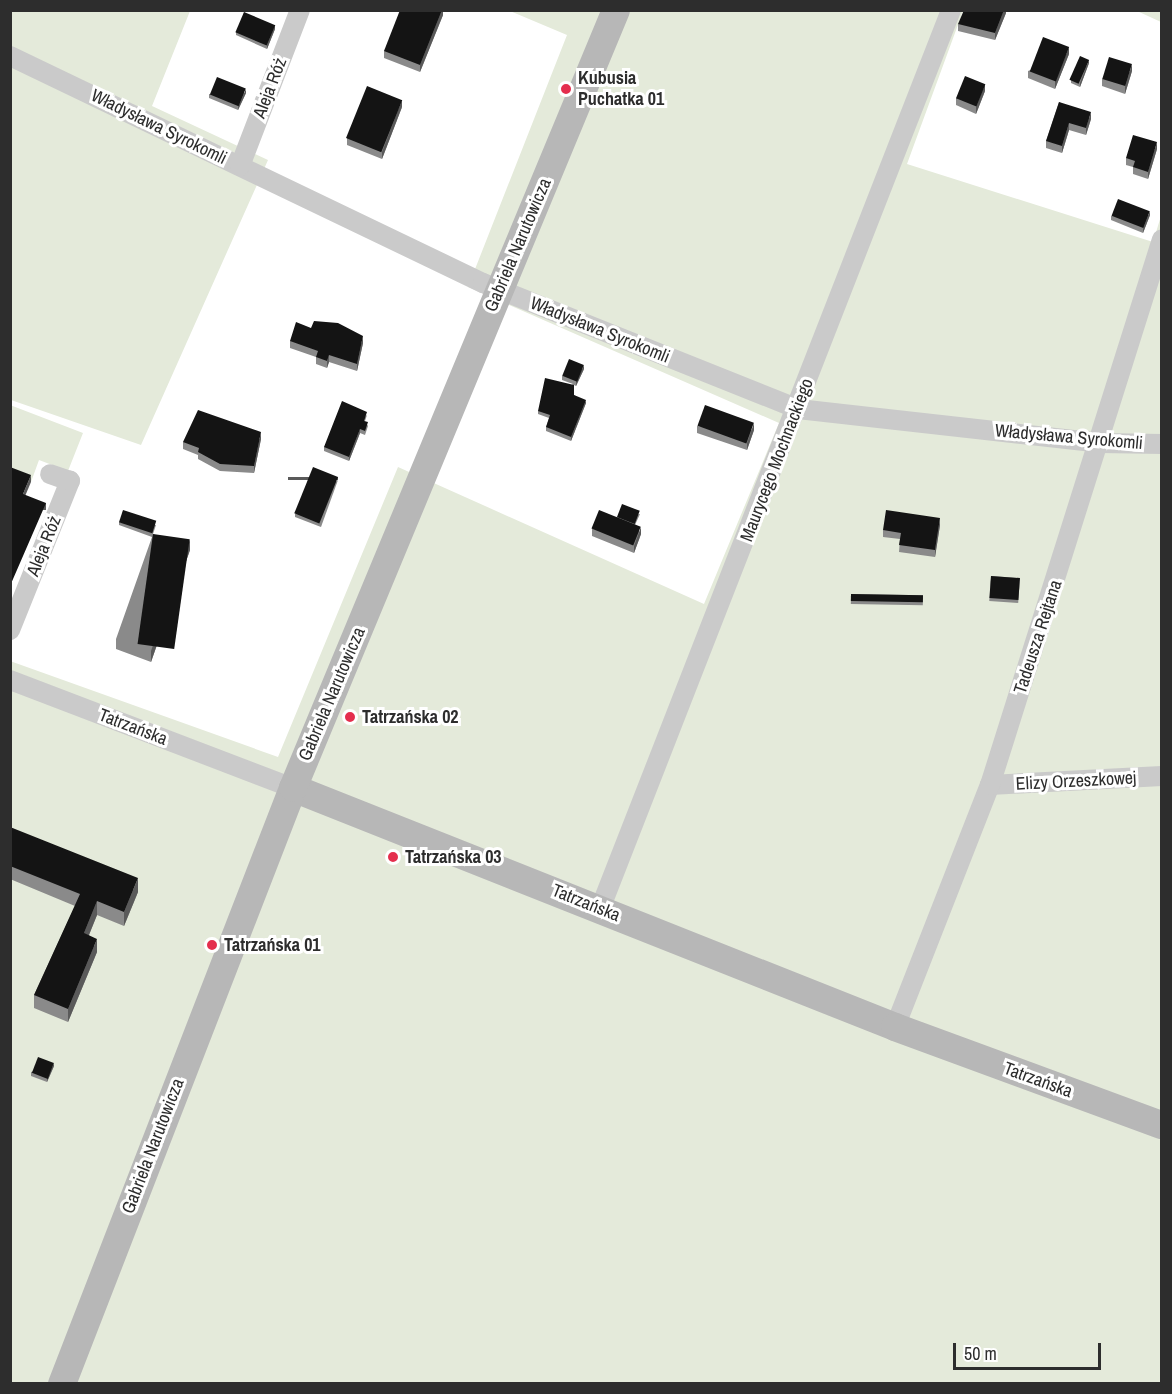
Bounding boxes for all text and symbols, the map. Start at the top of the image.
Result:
street label: Aleja Róż [249,55,291,121]
place label: Kubusia Puchatka 01 [578,68,664,110]
marker: Kubusia Puchatka 01 [559,82,573,96]
street label: Władysława Syrokomli [88,85,230,169]
street label: Gabriela Narutowicza [480,175,556,315]
street label: Władysława Syrokomli [527,292,673,368]
street label: Maurycego Mochnackiego [736,375,818,545]
street label: Władysława Syrokomli [994,420,1144,454]
street label: Aleja Róż [22,513,66,579]
street label: Tadeusza Rejtana [1009,577,1067,697]
street label: Gabriela Narutowicza [294,624,370,764]
street label: Tatrzańska [96,704,170,750]
place label: Tatrzańska 02 [362,706,459,728]
marker: Tatrzańska 02 [343,710,357,724]
street label: Elizy Orzeszkowej [1015,767,1137,795]
place label: Tatrzańska 03 [405,846,502,868]
marker: Tatrzańska 03 [386,850,400,864]
street label: Tatrzańska [549,880,623,926]
place label: Tatrzańska 01 [224,934,321,956]
marker: Tatrzańska 01 [205,938,219,952]
street label: Tatrzańska [1001,1058,1075,1102]
street label: Gabriela Narutowicza [117,1076,189,1216]
scale bar [956,1331,1104,1369]
text: 50 m [964,1341,997,1366]

